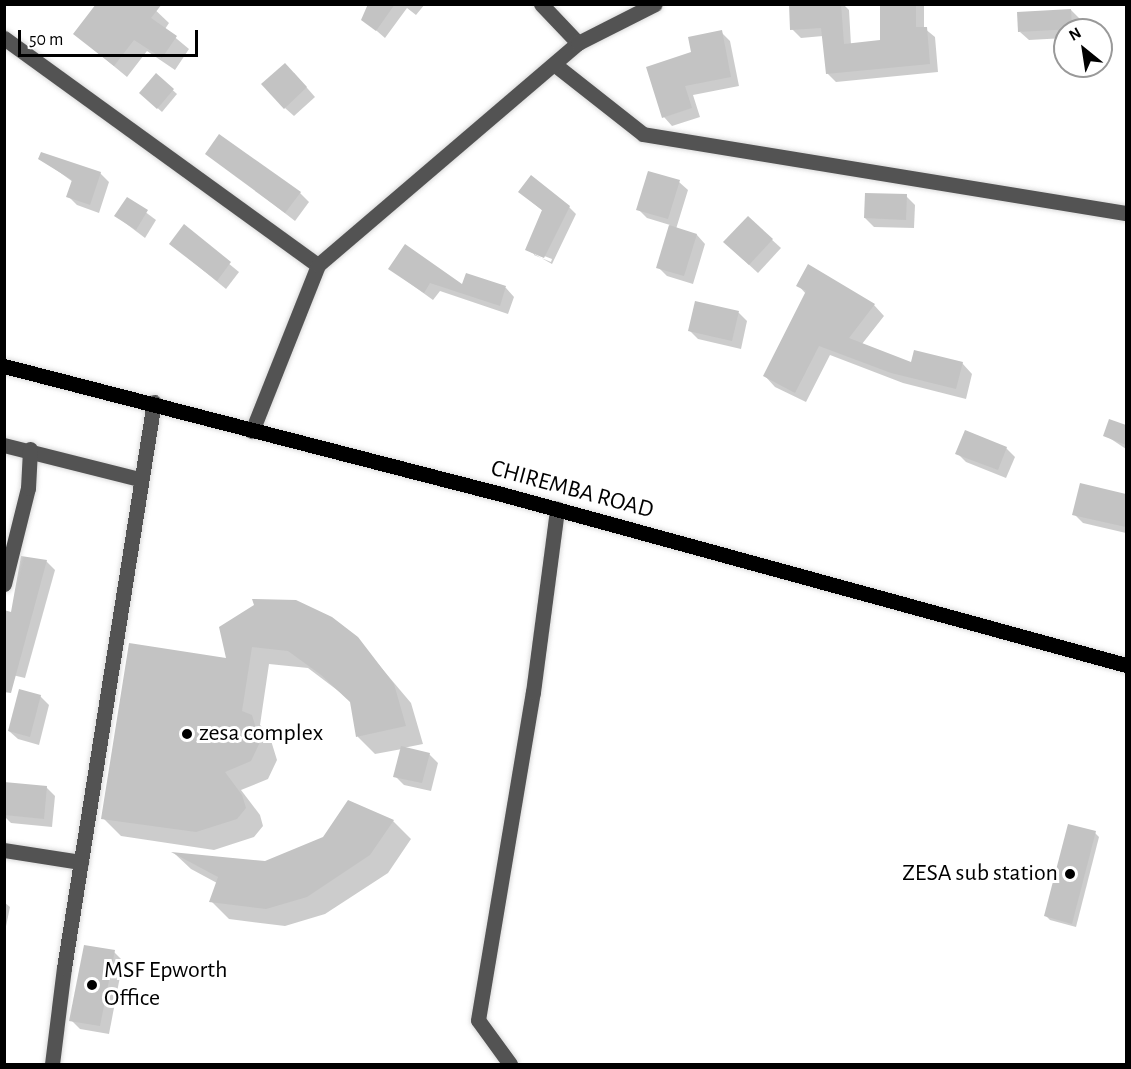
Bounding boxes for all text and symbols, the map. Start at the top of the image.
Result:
scale bar [21,18,201,56]
north arrow [1053,18,1113,78]
text: N [1066,24,1084,44]
text: 50 m [29,31,63,49]
street label: CHIREMBA ROAD [488,454,656,526]
place label: zesa complex [199,720,323,748]
marker: zesa complex [180,727,194,741]
place label: ZESA sub station [902,860,1058,888]
marker: ZESA sub station [1063,867,1077,881]
place label: MSF Epworth Office [104,957,227,1013]
marker: MSF Epworth Office [85,978,99,992]

